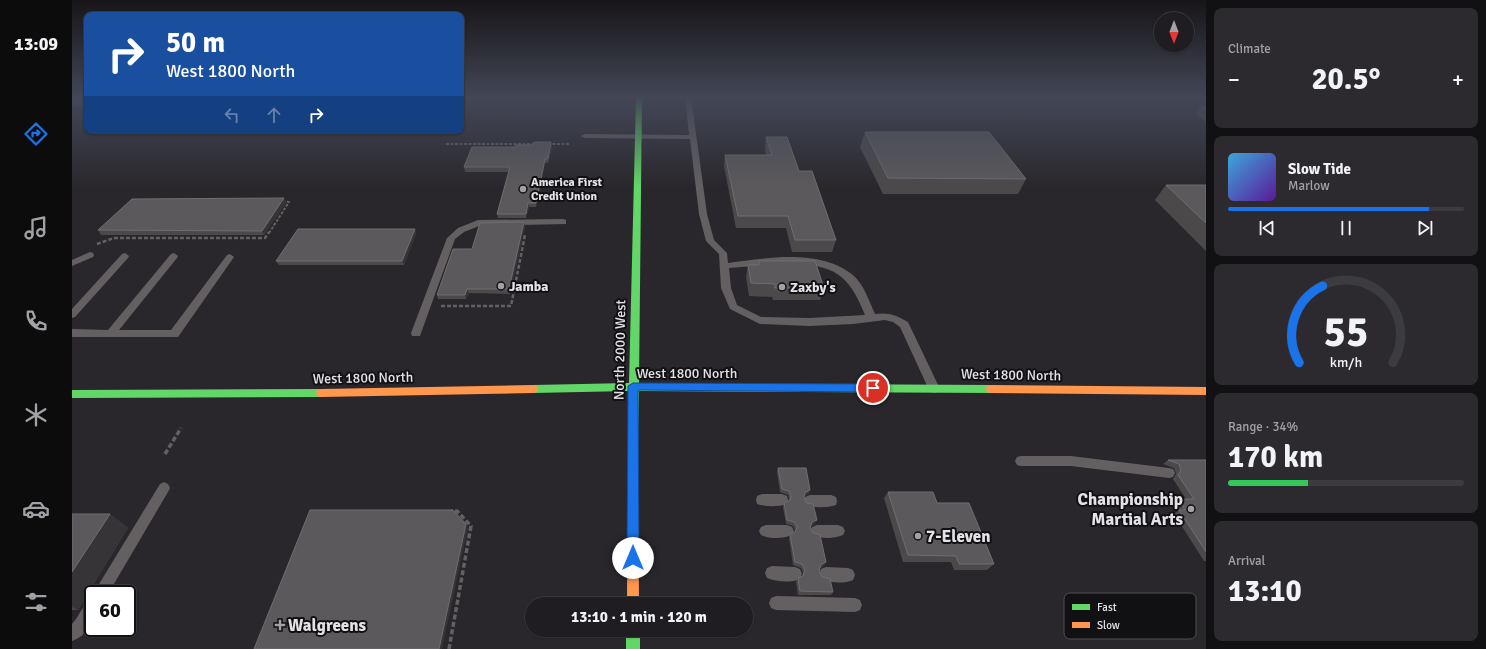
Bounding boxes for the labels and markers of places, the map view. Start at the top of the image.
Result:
place label: America First Credit Union [531,175,602,204]
marker: America First Credit Union [518,184,528,194]
place label: Jamba [509,278,548,295]
place label: Zaxby's [790,279,836,296]
marker: Jamba [496,281,506,291]
marker: Zaxby's [777,282,787,292]
pin [856,371,890,405]
place label: Championship Martial Arts [1078,489,1183,530]
marker: Championship Martial Arts [1186,504,1196,514]
place label: 7-Eleven [926,526,991,547]
marker: 7-Eleven [913,531,923,541]
place label: Walgreens [288,615,367,636]
marker: Walgreens [275,620,285,630]

